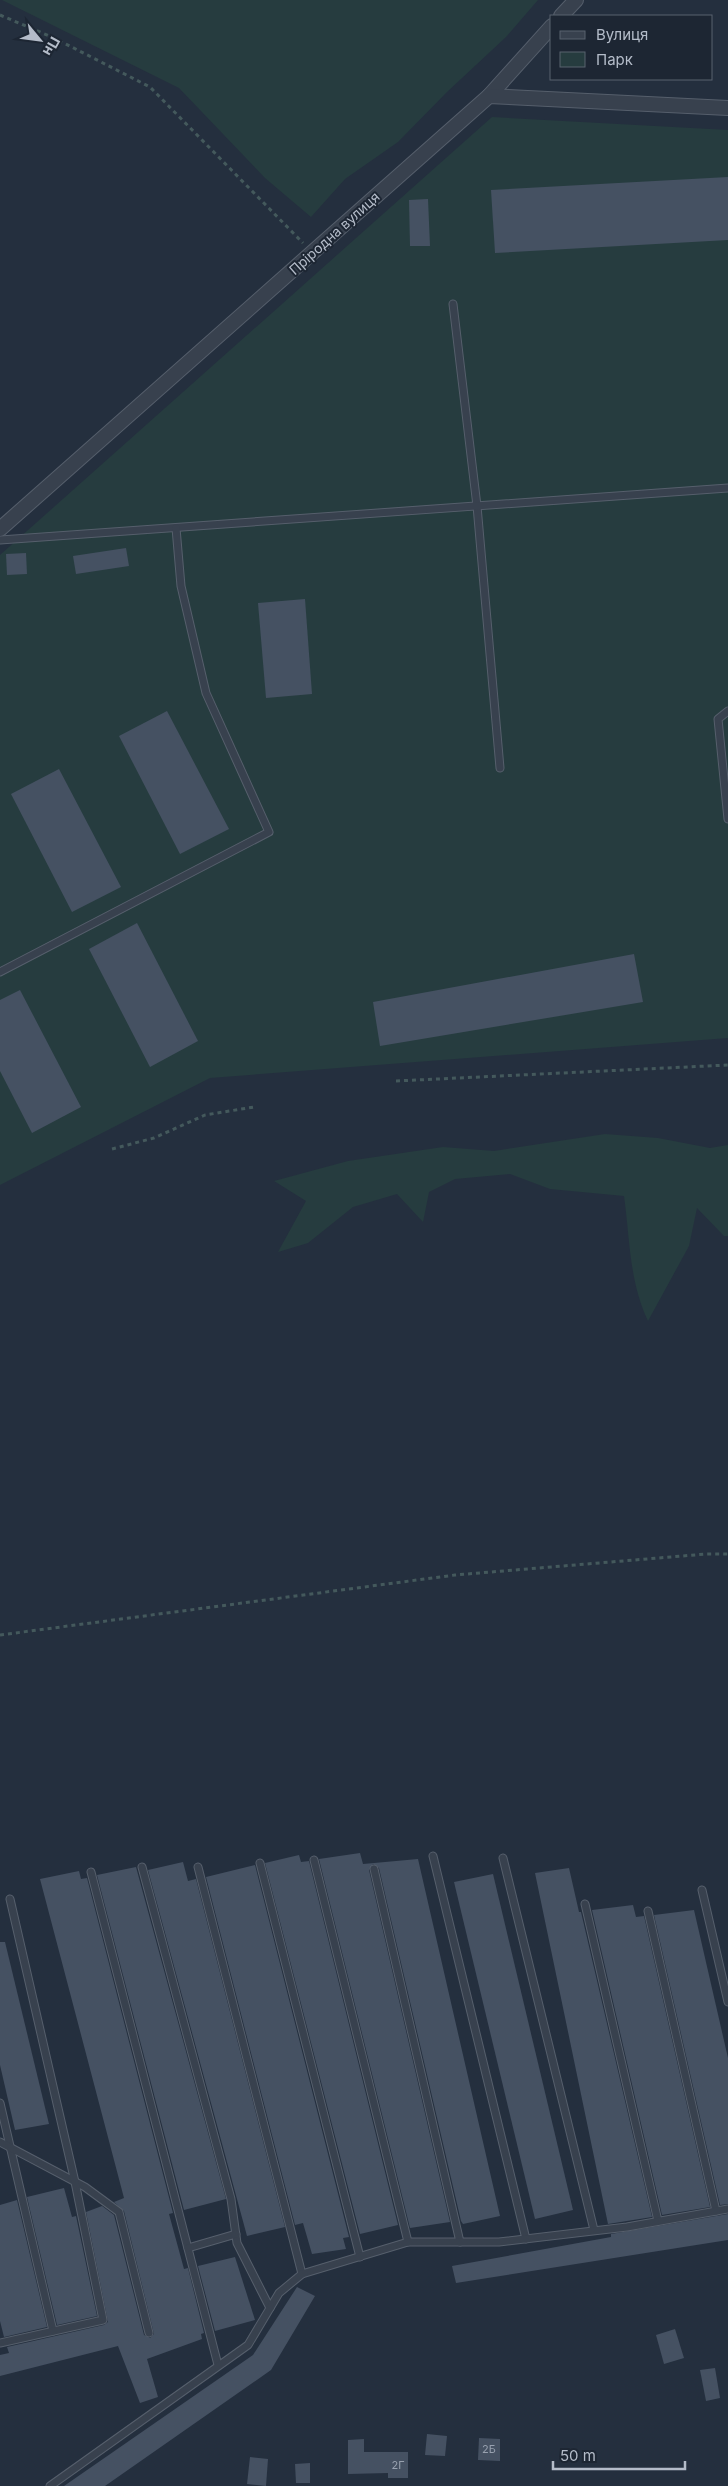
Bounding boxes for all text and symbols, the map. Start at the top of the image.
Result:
north arrow [15,15,65,65]
legend [550,15,713,80]
text: Вулиця [596,25,648,44]
text: Пн [40,34,64,59]
text: Парк [596,50,633,69]
street label: Пріродна вулиця [285,188,383,278]
scale bar [553,2438,686,2470]
house number: 2Б [482,2442,496,2456]
text: 50 m [560,2446,596,2465]
house number: 2Г [391,2458,405,2472]

